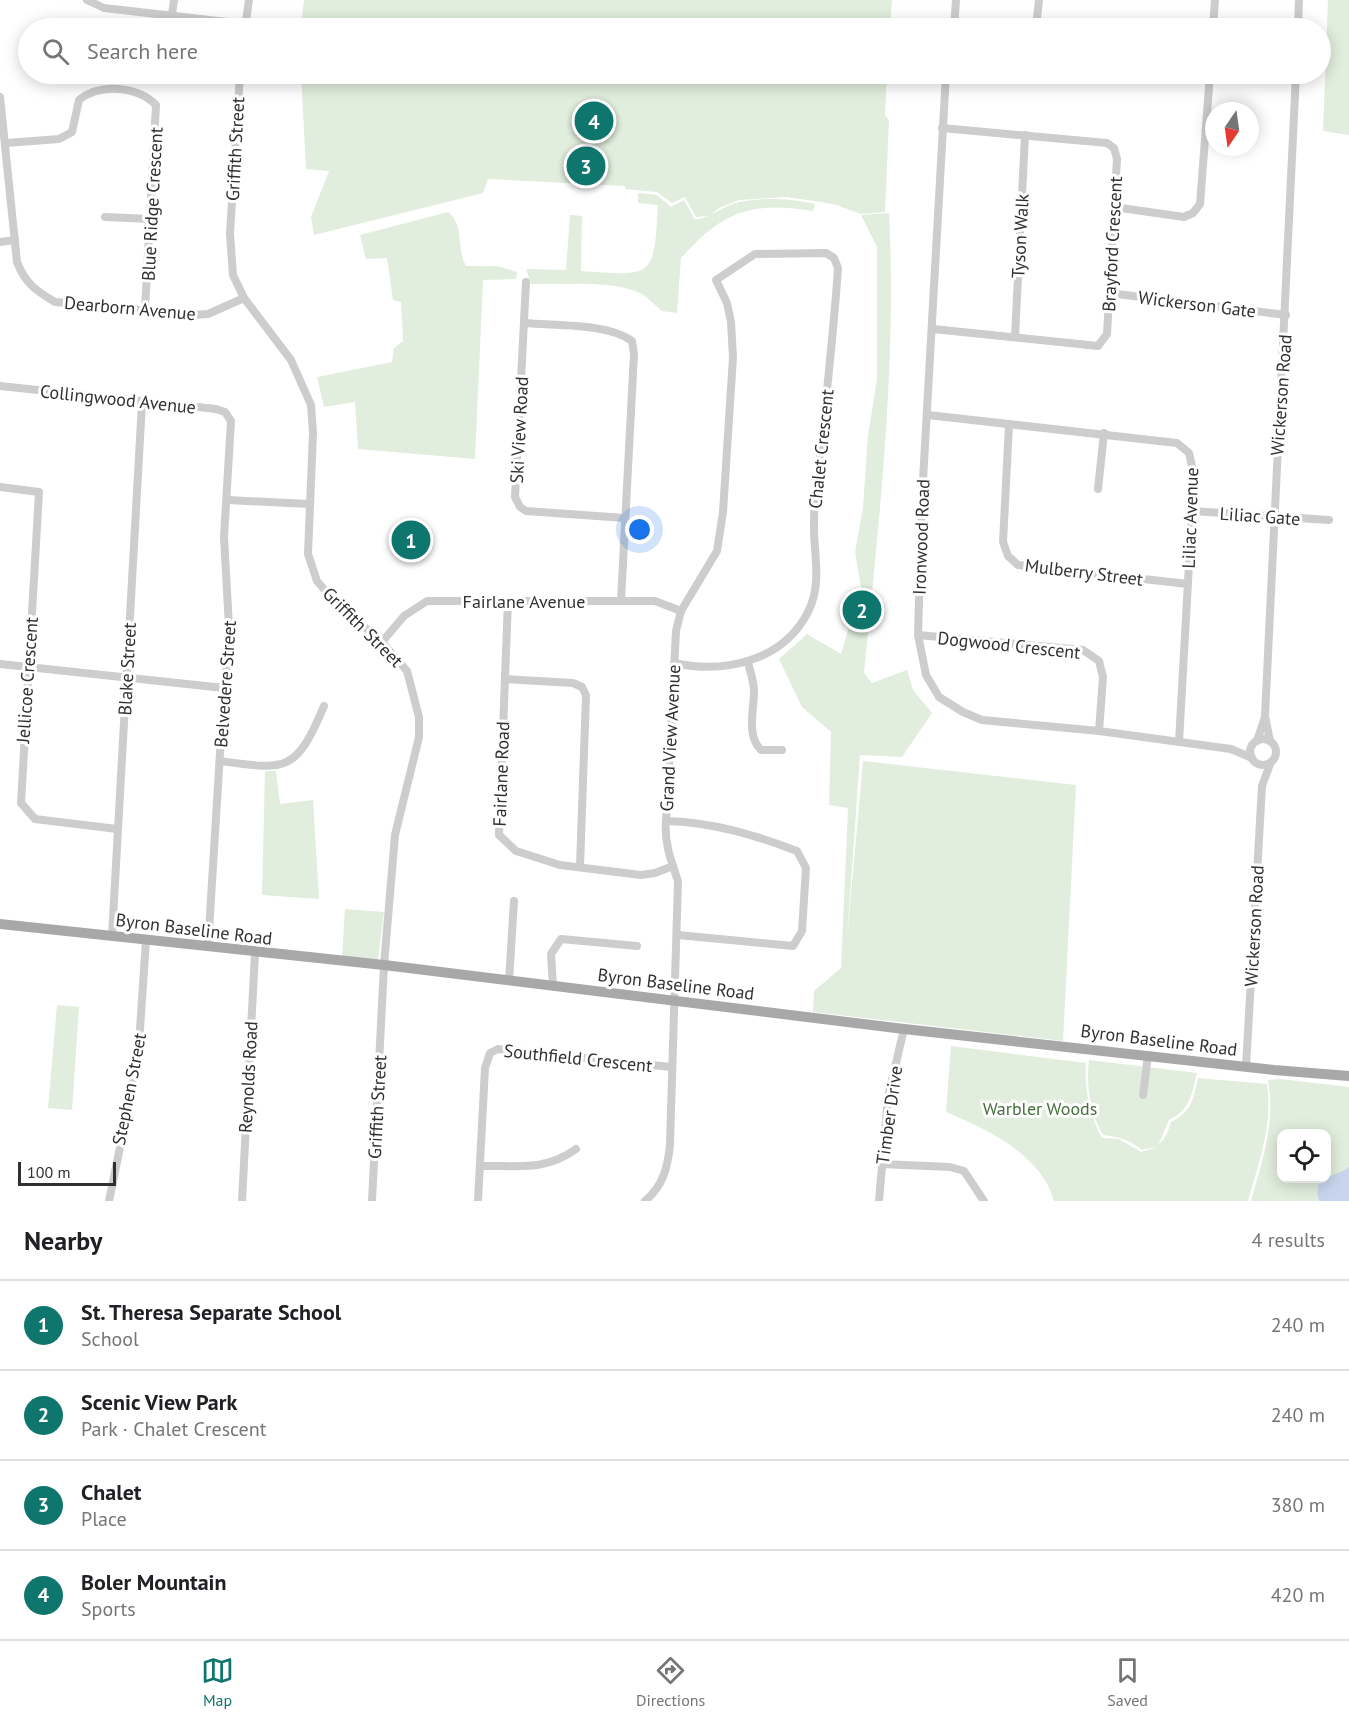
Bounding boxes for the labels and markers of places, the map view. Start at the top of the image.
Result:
pin: 4 [574,98,614,144]
pin: 3 [566,144,606,188]
pin: 1 [392,518,430,562]
pin: 2 [842,588,882,632]

